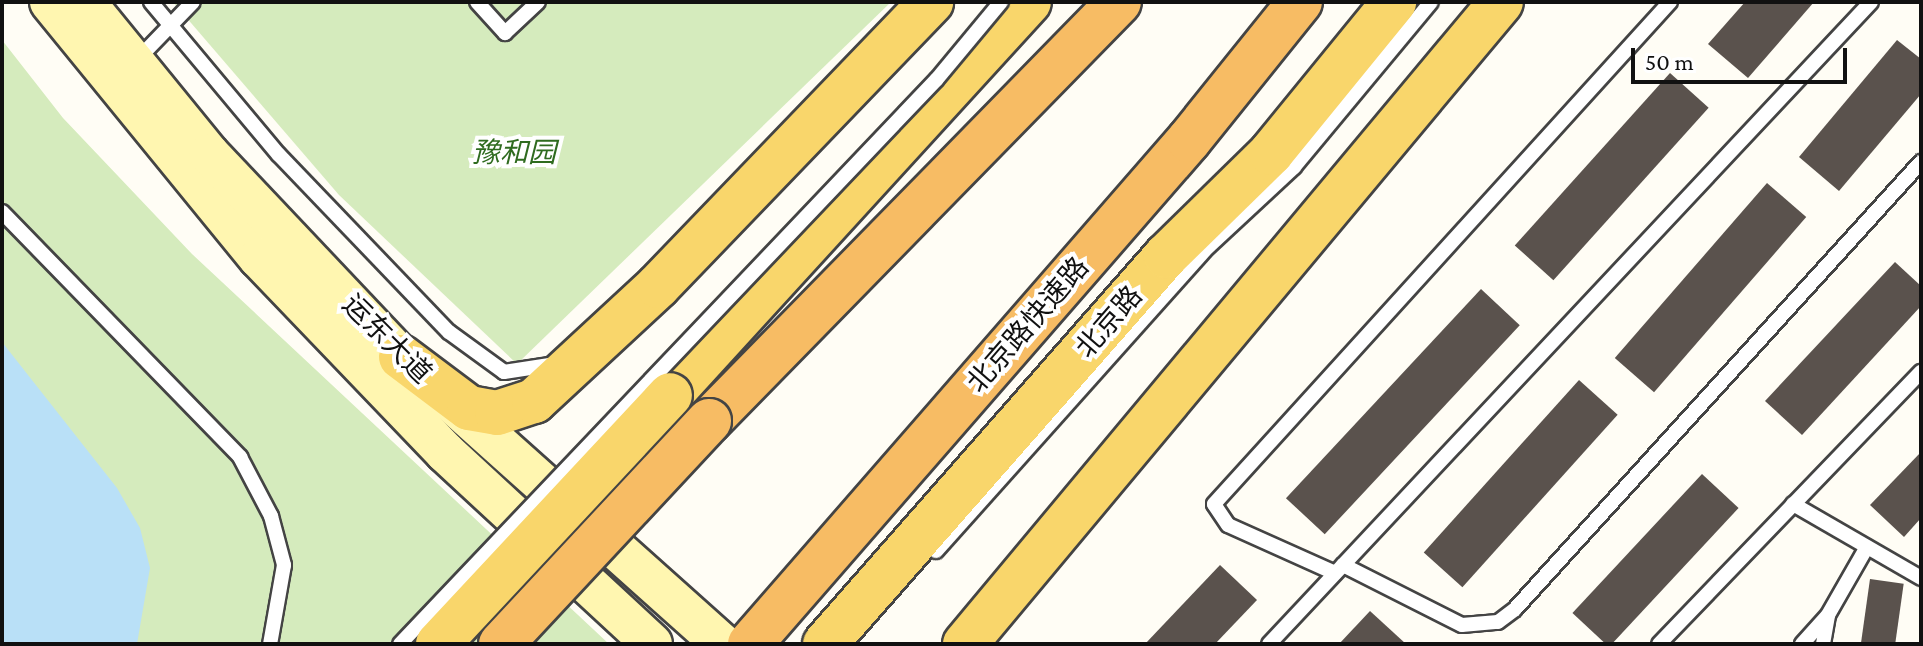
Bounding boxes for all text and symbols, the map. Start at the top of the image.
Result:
scale bar [1635,32,1851,82]
text: 50 m [1645,48,1694,75]
park label: 豫和园 [472,136,556,170]
street label: 北京路快速路 [960,251,1096,399]
street label: 北京路 [1069,279,1149,365]
street label: 运东大道 [336,288,438,390]

